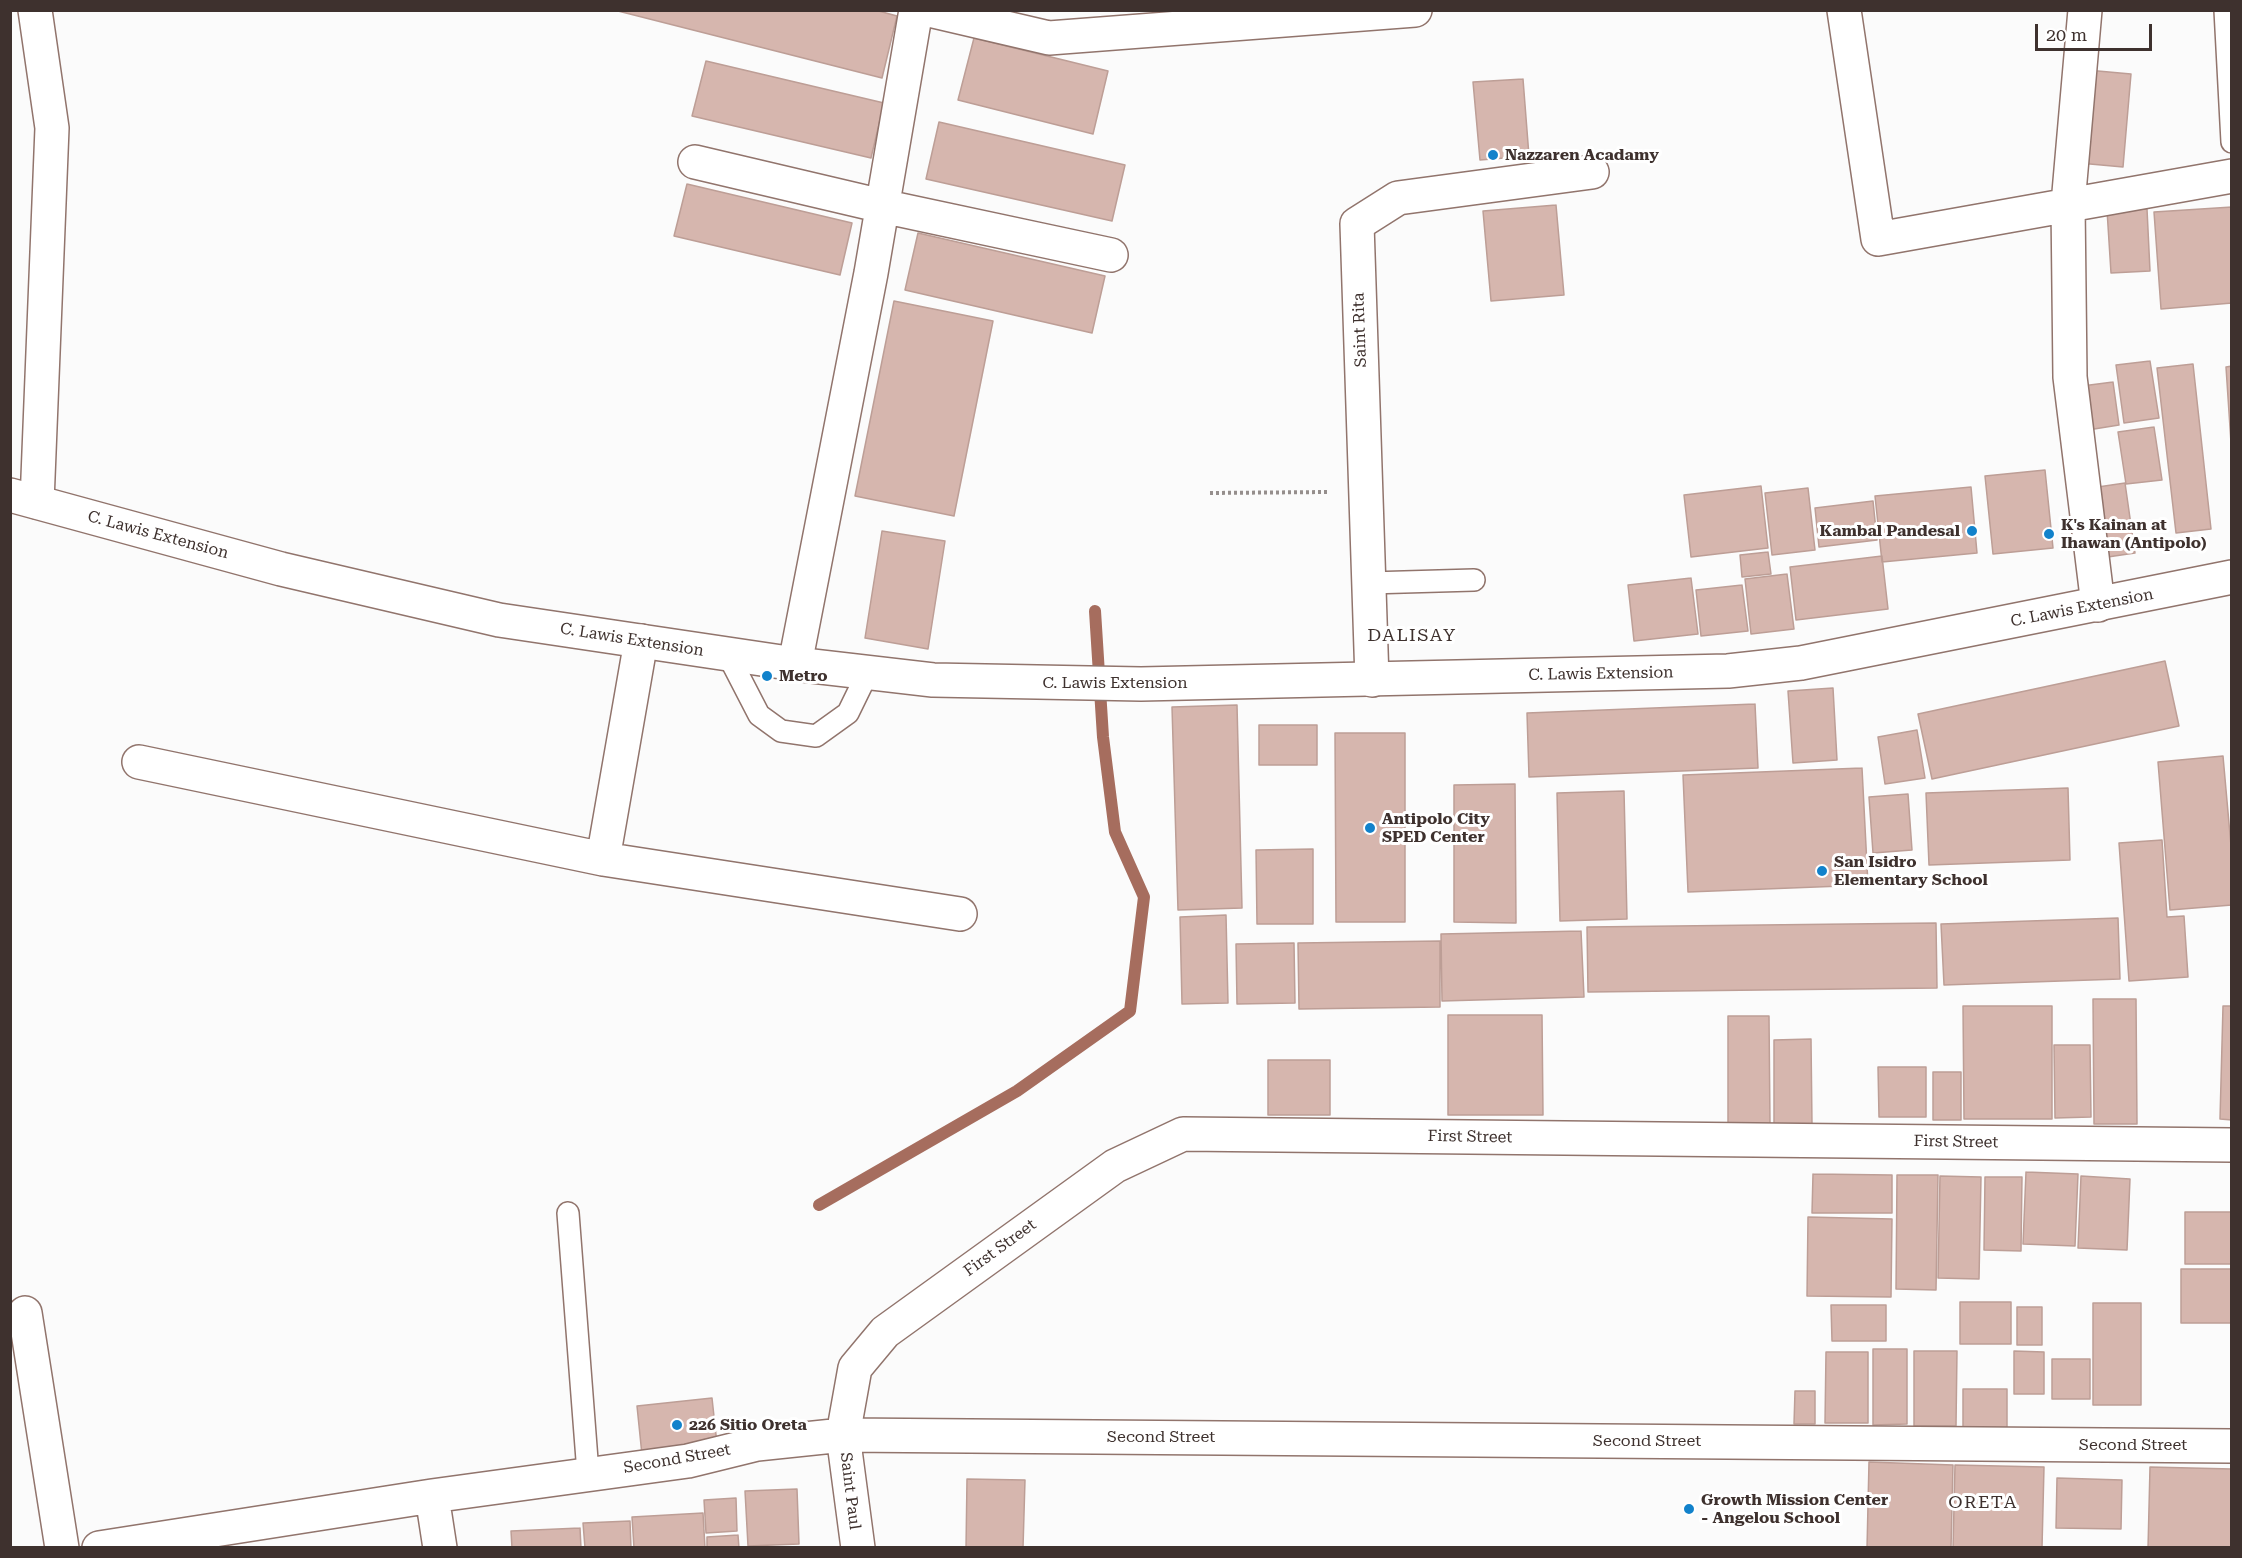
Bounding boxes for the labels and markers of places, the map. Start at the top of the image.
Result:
place label: Nazzaren Acadamy [1505,145,1659,165]
marker: Nazzaren Acadamy [1486,148,1500,162]
place label: K's Kainan at Ihawan (Antipolo) [2061,515,2207,553]
place label: Kambal Pandesal [1820,521,1960,541]
marker: Kambal Pandesal [1965,524,1979,538]
marker: K's Kainan at Ihawan (Antipolo) [2042,527,2056,541]
place label: Metro [779,666,828,686]
marker: Metro [760,669,774,683]
place label: Antipolo City SPED Center [1382,809,1490,847]
marker: Antipolo City SPED Center [1363,821,1377,835]
place label: San Isidro Elementary School [1834,852,1988,890]
marker: San Isidro Elementary School [1815,864,1829,878]
place label: 226 Sitio Oreta [689,1415,807,1435]
marker: 226 Sitio Oreta [670,1418,684,1432]
place label: Growth Mission Center - Angelou School [1701,1490,1888,1528]
marker: Growth Mission Center - Angelou School [1682,1502,1696,1516]

